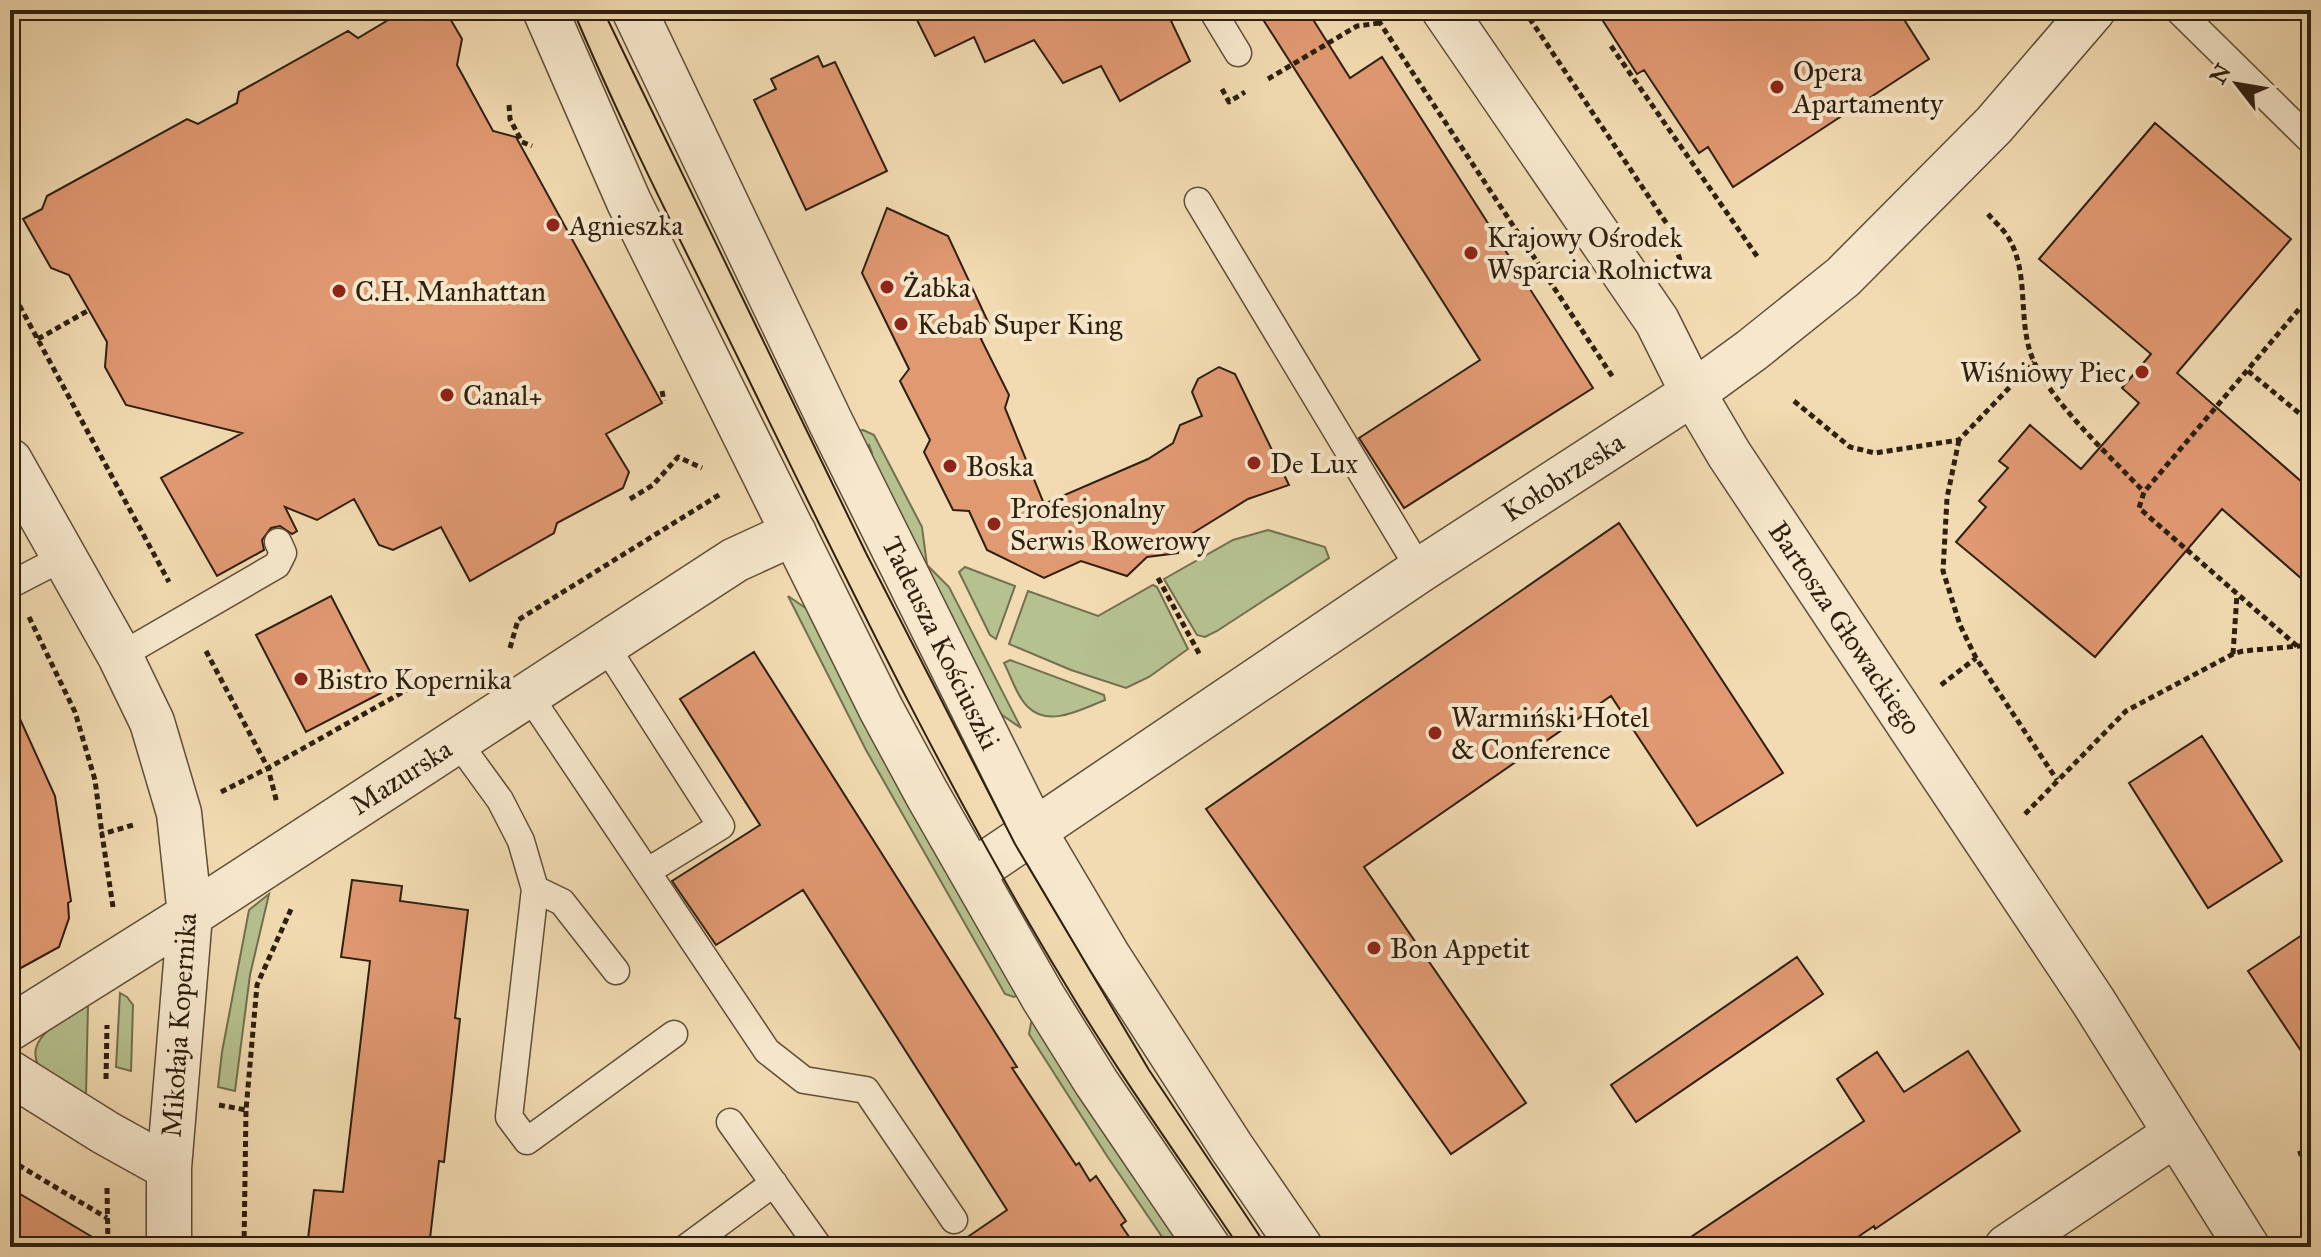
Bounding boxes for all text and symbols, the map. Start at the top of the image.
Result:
north arrow [2197,44,2277,124]
place label: Opera Apartamenty [1792,54,1944,121]
text: N [2204,59,2237,89]
marker: Opera Apartamenty [1768,78,1786,96]
place label: Agnieszka [568,208,683,243]
marker: Agnieszka [544,216,562,234]
place label: Krajowy Ośrodek Wsparcia Rolnictwa [1487,220,1712,287]
marker: Krajowy Ośrodek Wsparcia Rolnictwa [1462,244,1480,262]
place label: Żabka [903,270,971,305]
place label: C.H. Manhattan [355,274,546,309]
marker: Żabka [878,278,896,296]
marker: C.H. Manhattan [330,282,348,300]
place label: Kebab Super King [917,307,1123,342]
marker: Kebab Super King [892,315,910,333]
place label: Wiśniowy Piec [1960,355,2126,390]
marker: Wiśniowy Piec [2133,363,2151,381]
place label: Canal+ [463,378,542,413]
marker: Canal+ [438,386,456,404]
street label: Kołobrzeska [1495,424,1631,530]
place label: De Lux [1270,446,1358,481]
place label: Boska [966,449,1034,484]
marker: De Lux [1245,454,1263,472]
marker: Boska [941,457,959,475]
place label: Profesjonalny Serwis Rowerowy [1010,491,1211,558]
marker: Profesjonalny Serwis Rowerowy [985,515,1003,533]
street label: Bartosza Głowackiego [1761,515,1929,741]
street label: Tadeusza Kościuszki [874,531,1008,756]
place label: Bistro Kopernika [317,662,512,697]
marker: Bistro Kopernika [292,670,310,688]
place label: Warmiński Hotel & Conference [1451,700,1650,767]
marker: Warmiński Hotel & Conference [1426,724,1444,742]
street label: Mazurska [344,731,458,823]
street label: Mikołaja Kopernika [154,911,204,1139]
place label: Bon Appetit [1390,931,1530,966]
marker: Bon Appetit [1365,939,1383,957]

